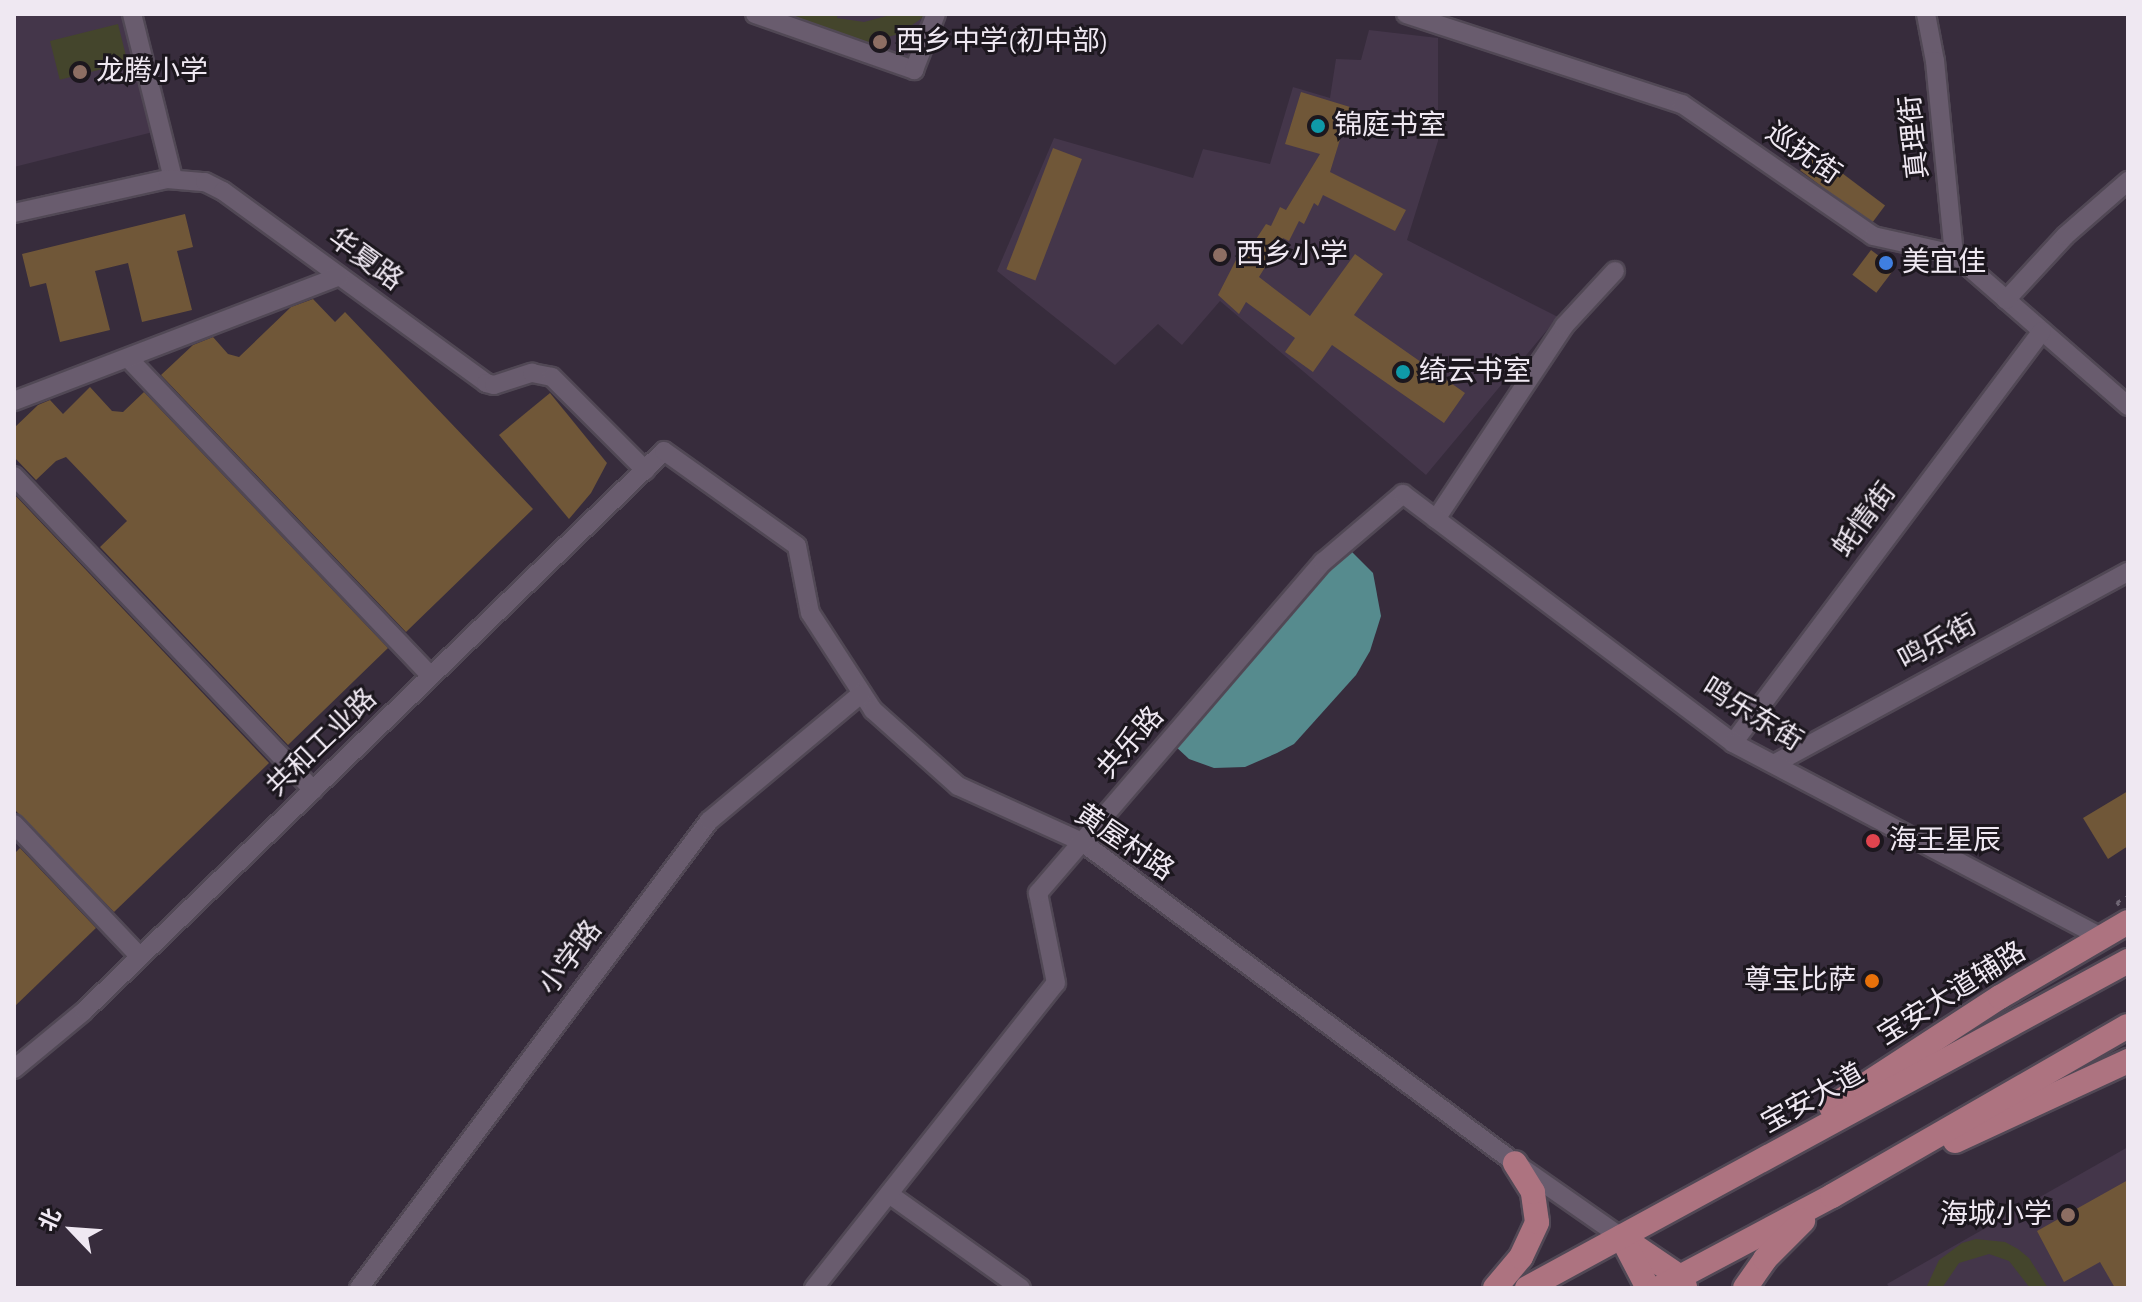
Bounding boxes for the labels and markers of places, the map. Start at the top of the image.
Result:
place label: 西乡中学(初中部) [896,25,1109,59]
marker: 西乡中学(初中部) [871,33,889,51]
place label: 龙腾小学 [96,55,208,89]
marker: 龙腾小学 [71,63,89,81]
place label: 锦庭书室 [1334,109,1446,143]
marker: 锦庭书室 [1309,117,1327,135]
place label: 西乡小学 [1236,238,1348,272]
marker: 西乡小学 [1211,246,1229,264]
place label: 美宜佳 [1902,246,1986,280]
marker: 美宜佳 [1877,254,1895,272]
place label: 绮云书室 [1419,355,1531,389]
marker: 绮云书室 [1394,363,1412,381]
place label: 海王星辰 [1889,824,2001,858]
marker: 海王星辰 [1864,832,1882,850]
place label: 尊宝比萨 [1744,964,1856,998]
marker: 尊宝比萨 [1863,972,1881,990]
place label: 海城小学 [1940,1198,2052,1232]
marker: 海城小学 [2059,1206,2077,1224]

